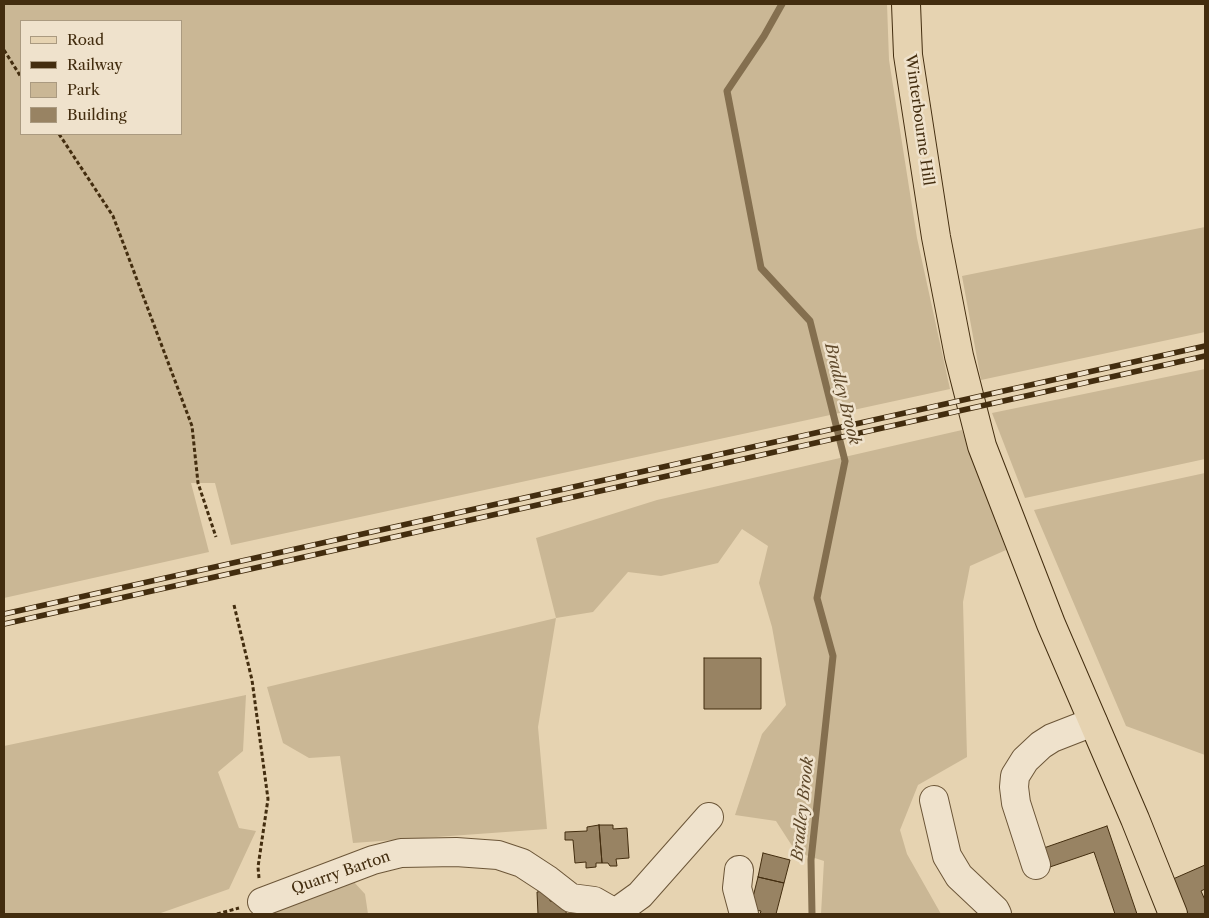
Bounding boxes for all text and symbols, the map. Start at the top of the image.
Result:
legend [20,20,182,135]
text: Road [67,30,104,49]
street label: Winterbourne Hill [901,53,937,187]
text: Railway [67,55,123,74]
text: Park [67,80,100,99]
text: Building [67,105,127,124]
water label: Bradley Brook [820,341,864,447]
water label: Bradley Brook [788,756,818,862]
street label: Quarry Barton [289,848,393,898]

